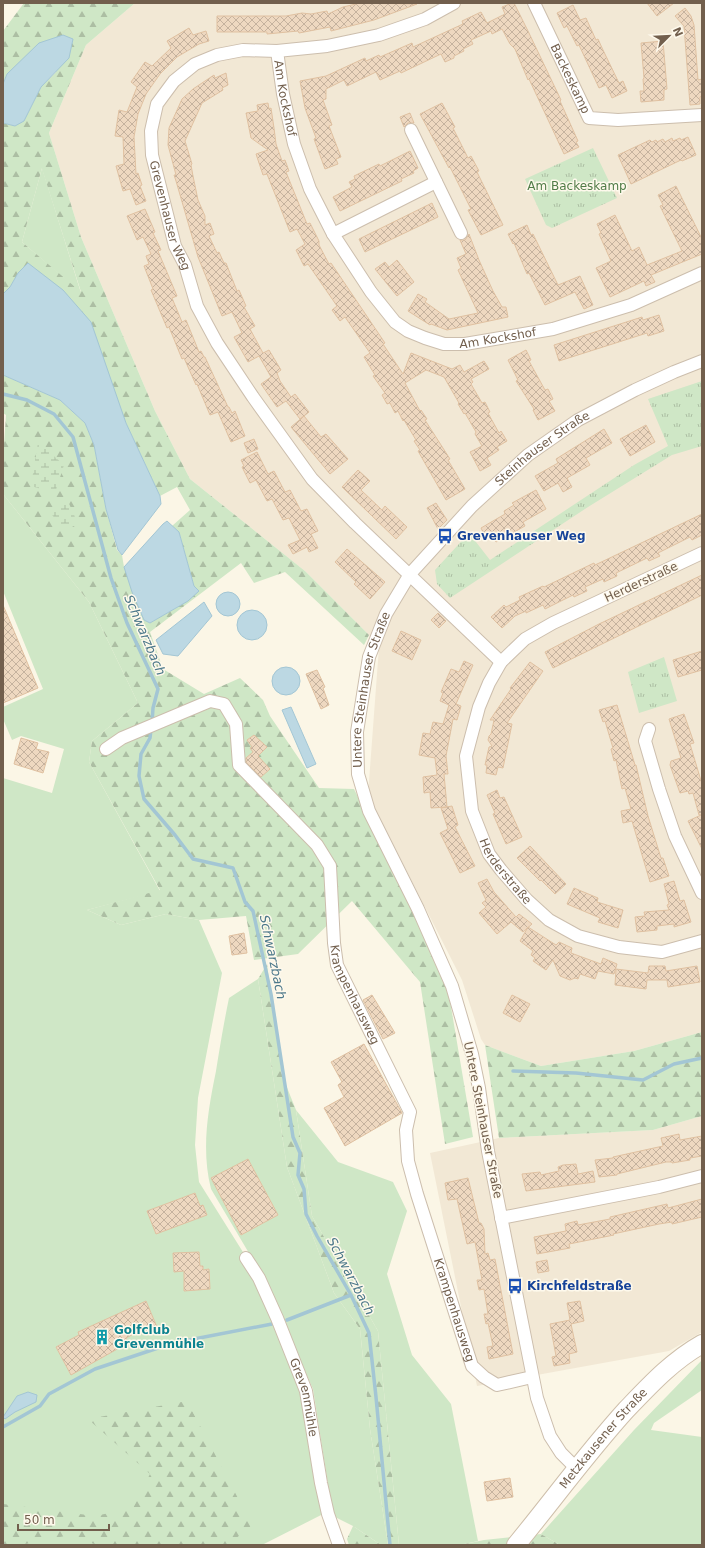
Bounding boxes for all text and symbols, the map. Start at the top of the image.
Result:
north arrow [649,16,689,56]
text: N [670,25,685,39]
street label: Backeskamp [548,42,593,116]
street label: Am Kockshof [271,59,299,139]
street label: Grevenhauser Weg [147,159,193,272]
park label: Am Backeskamp [527,179,627,193]
street label: Am Kockshof [460,325,538,351]
street label: Steinhauser Straße [492,408,592,489]
bus stop icon: Grevenhauser Weg [436,527,454,545]
place label: Grevenhauser Weg [457,529,586,543]
street label: Herderstraße [602,559,680,605]
water label: Schwarzbach [121,592,169,678]
street label: Untere Steinhauser Straße [350,610,393,768]
street label: Herderstraße [477,836,535,907]
water label: Schwarzbach [257,913,289,1001]
street label: Krampenhausweg [327,944,382,1047]
street label: Untere Steinhauser Straße [461,1040,505,1200]
water label: Schwarzbach [324,1235,378,1317]
street label: Krampenhausweg [431,1256,477,1364]
bus stop icon: Kirchfeldstraße [506,1277,524,1295]
place label: Kirchfeldstraße [527,1279,632,1293]
place label: Golfclub Grevenmühle [114,1323,204,1351]
building icon: Golfclub Grevenmühle [93,1328,111,1346]
street label: Grevenmühle [287,1356,320,1438]
street label: Metzkausener Straße [557,1385,650,1491]
scale bar [18,1506,109,1532]
text: 50 m [24,1513,55,1527]

